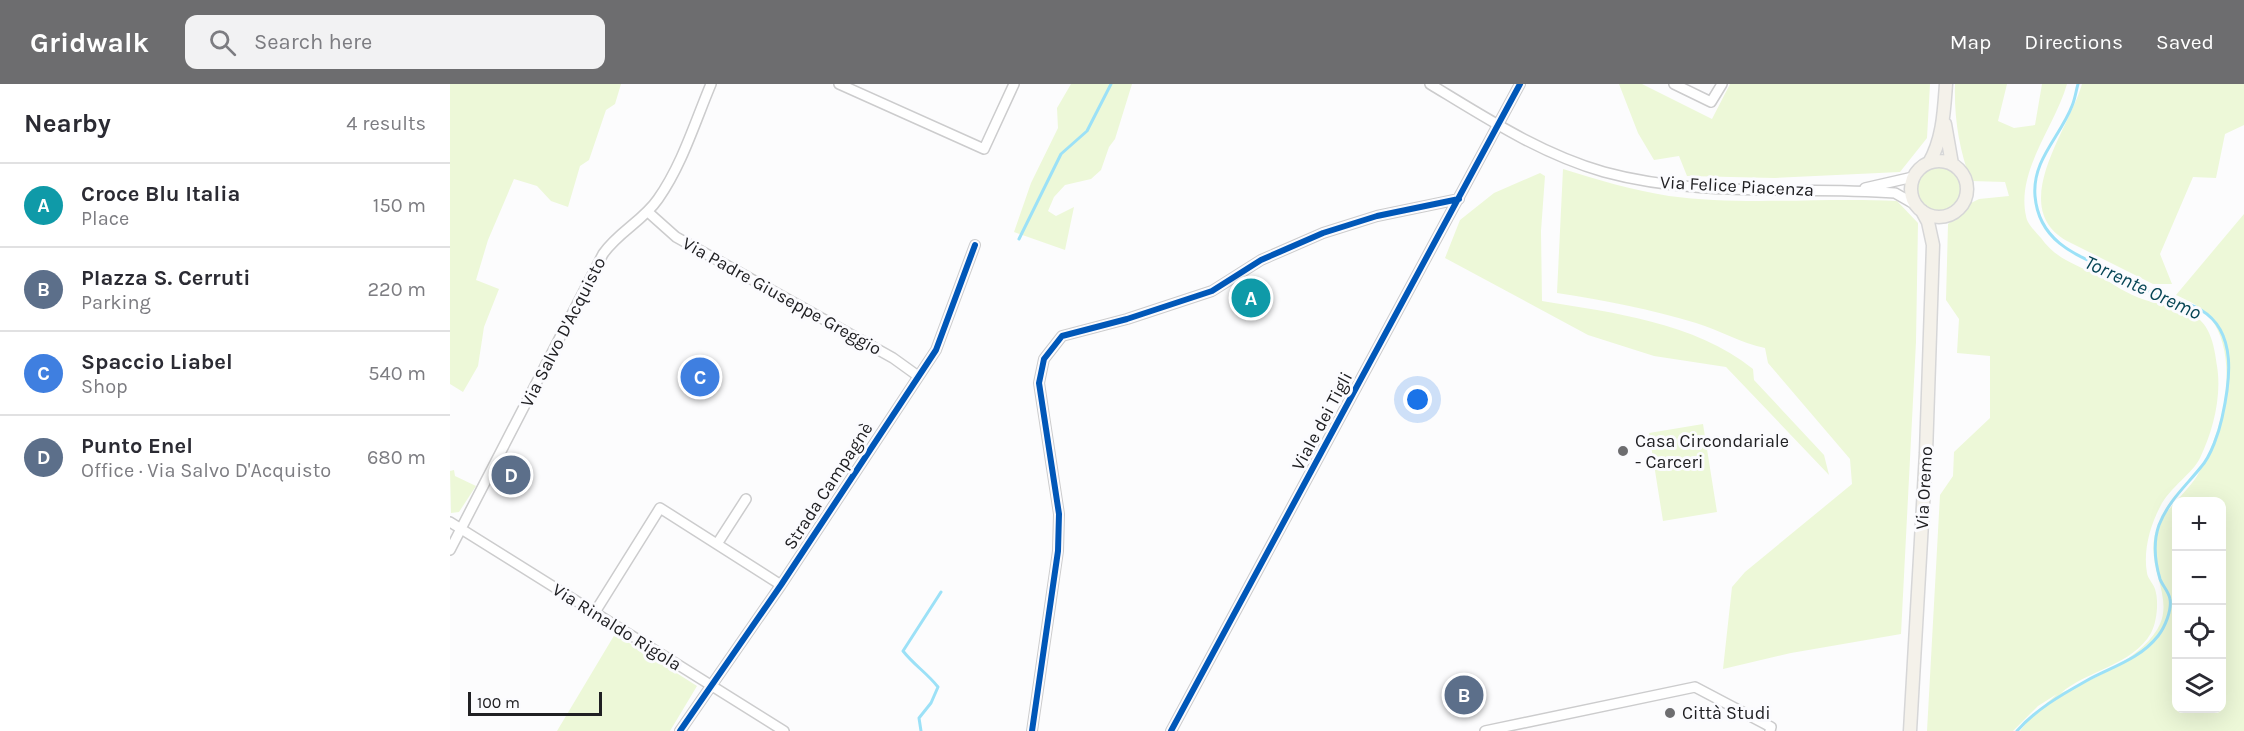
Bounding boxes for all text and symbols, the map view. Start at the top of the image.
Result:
search box [185,15,605,69]
text: Gridwalk [30,26,149,59]
icon: search [206,26,239,59]
text: Search here [254,29,372,55]
text: Map [1950,30,1991,54]
text: Directions [2024,30,2123,54]
text: Saved [2156,30,2214,54]
text: Nearby [24,108,111,139]
text: 4 results [346,112,426,135]
street label: Via Felice Piacenza [1659,171,1815,201]
text: Croce Blu Italia [81,181,240,207]
text: A [37,194,50,217]
text: 150 m [373,194,426,217]
text: Place [81,207,129,230]
street label: Via Padre Giuseppe Greggio [679,232,885,360]
water label: Torrente Oremo [2081,250,2205,325]
street label: Via Salvo D'Acquisto [516,253,610,411]
text: PIazza S. Cerruti [81,265,250,291]
pin: A [1232,276,1270,320]
text: B [37,278,50,301]
text: 220 m [367,278,426,301]
text: Parking [81,291,151,314]
text: Spaccio Liabel [81,349,233,375]
pin: C [680,354,720,400]
text: C [37,362,50,385]
text: 540 m [368,362,426,385]
street label: Viale dei Tigli [1287,368,1357,474]
text: Shop [81,375,128,398]
your location [1403,385,1432,414]
street label: Strada Campagnè [779,418,877,554]
place label: Casa Circondariale - Carceri [1635,430,1789,473]
text: Punto Enel [81,433,193,459]
marker: Casa Circondariale - Carceri [1616,444,1630,458]
text: D [37,446,50,469]
text: 680 m [367,446,426,469]
street label: Via Oremo [1911,446,1937,530]
pin: D [492,452,530,498]
text: Office · Via Salvo D'Acquisto [81,459,331,482]
map controls [2172,497,2226,713]
button: + [2172,497,2226,551]
button: − [2172,551,2226,605]
street label: Via Rinaldo Rigola [548,578,686,676]
button: locate [2172,605,2226,659]
button: layers [2172,659,2226,713]
pin: B [1444,672,1484,718]
scale bar [468,689,602,716]
text: 100 m [477,693,520,712]
place label: Città Studi [1682,702,1771,724]
marker: Città Studi [1663,706,1677,720]

